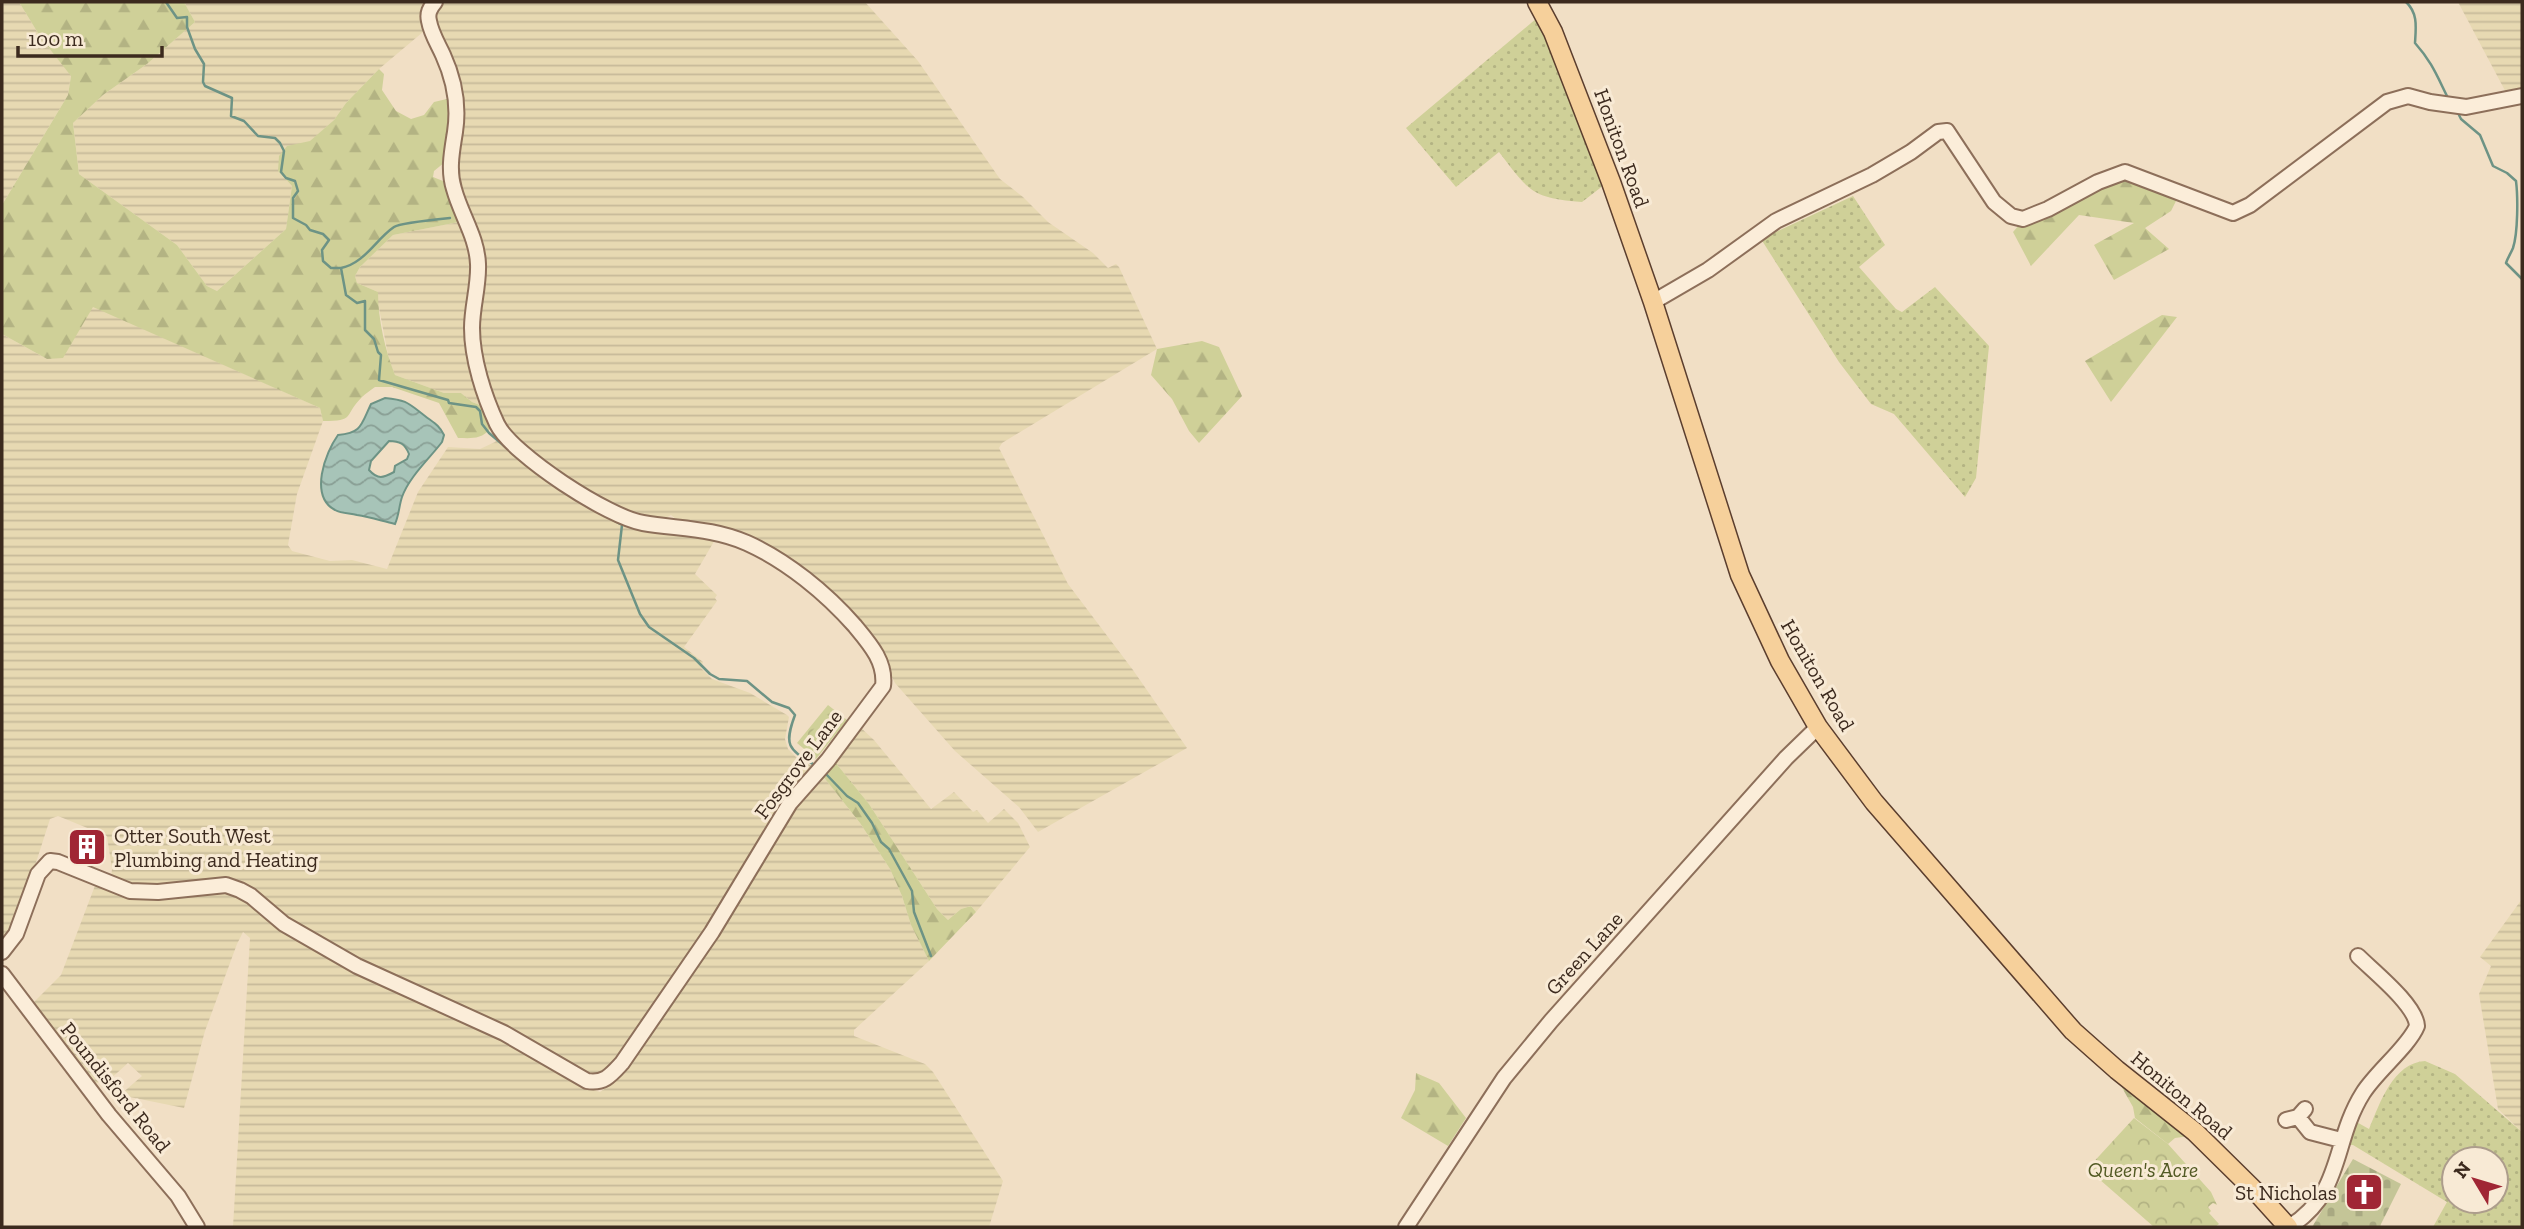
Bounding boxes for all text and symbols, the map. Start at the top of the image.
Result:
scale bar [18,14,161,58]
text: 100 m [28,26,83,51]
street label: Honiton Road [1589,85,1655,211]
street label: Honiton Road [1776,615,1860,736]
street label: Fosgrove Lane [749,704,847,824]
place label: Otter South West Plumbing and Heating [114,823,319,872]
building icon: Otter South West Plumbing and Heating [66,826,108,868]
street label: Green Lane [1540,906,1628,1000]
street label: Poundisford Road [56,1017,176,1158]
street label: Honiton Road [2126,1045,2238,1145]
north arrow [2440,1145,2510,1215]
park label: Queen's Acre [2088,1157,2198,1182]
text: N [2448,1157,2476,1183]
church icon: St Nicholas [2343,1171,2385,1213]
place label: St Nicholas [2235,1180,2337,1205]

